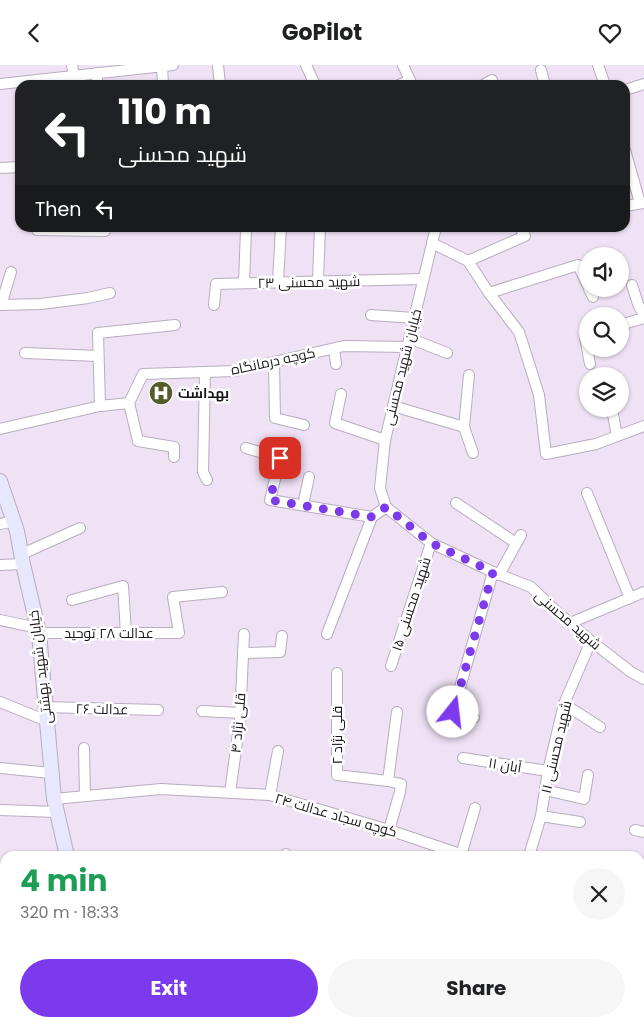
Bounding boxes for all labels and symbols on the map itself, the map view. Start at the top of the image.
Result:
street label: شهید محسنی ۲۳ [257,271,361,293]
street label: خیابان شهید محسنی [378,307,426,427]
street label: کوچه درمانگاه [229,342,317,380]
hospital icon: بهداشت [148,380,174,406]
place label: بهداشت [178,383,229,403]
pin [259,437,301,479]
street label: شهید محسنی ۱۵ [386,554,436,654]
street label: شهید محسنی [530,586,606,654]
street label: خیابان شهید بهشتی [23,609,57,725]
street label: عدالت ۲۸ توحید [64,623,154,643]
position arrow [426,685,478,737]
street label: قلی نژاد ۴ [225,692,251,754]
street label: عدالت ۲۶ [76,699,128,719]
street label: شهید محسنی ۱۱ [536,699,576,795]
street label: قلی نژاد ۲ [327,706,347,764]
street label: آبان ۱۱ [487,753,523,778]
street label: کوچه سجاد عدالت ۲۴ [273,788,399,842]

